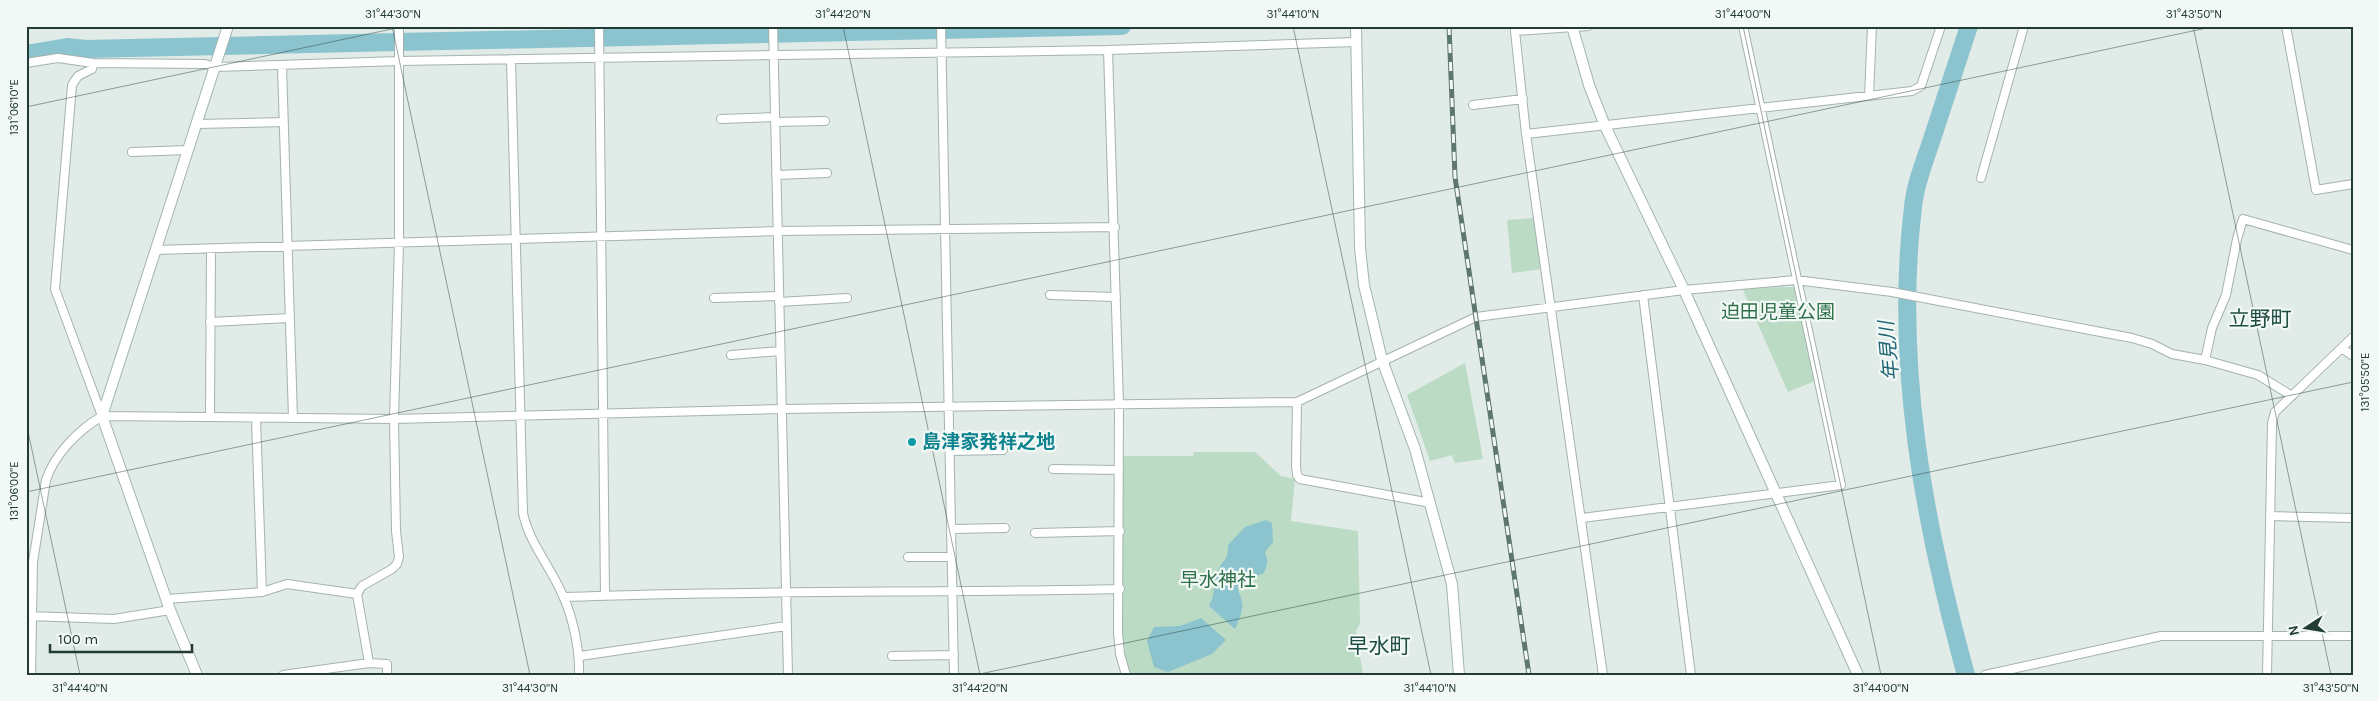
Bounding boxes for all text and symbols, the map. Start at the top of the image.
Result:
text: 31°44'30"N [365,7,421,21]
text: 31°44'20"N [815,7,871,21]
text: 31°44'10"N [1266,7,1320,21]
text: 31°44'00"N [1715,7,1771,21]
text: 31°43'50"N [2166,7,2222,21]
text: 131°06'10"E [7,79,21,135]
park label: 迫田児童公園 [1721,301,1835,323]
district label: 立野町 [2229,307,2292,331]
water label: 年見川 [1875,318,1903,382]
text: 131°05'50"E [2358,353,2372,411]
place label: 島津家発祥之地 [922,431,1055,453]
marker: 島津家発祥之地 [906,436,918,448]
text: 131°06'00"E [7,461,21,521]
park label: 早水神社 [1180,569,1256,591]
north arrow [2282,604,2332,654]
scale bar [50,621,192,653]
text: N [2284,624,2303,637]
text: 100 m [58,630,98,648]
district label: 早水町 [1348,634,1411,658]
text: 31°44'40"N [52,681,108,695]
text: 31°44'30"N [502,681,558,695]
text: 31°44'20"N [952,681,1008,695]
text: 31°44'10"N [1403,681,1457,695]
text: 31°44'00"N [1853,681,1909,695]
text: 31°43'50"N [2303,681,2359,695]

